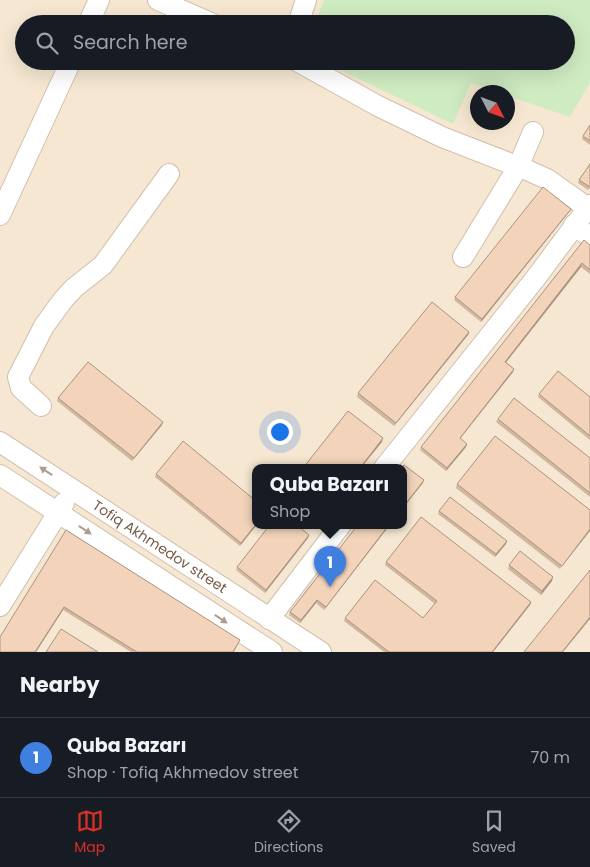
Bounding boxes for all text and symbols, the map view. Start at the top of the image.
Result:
search box [15,15,575,70]
icon: search [33,29,61,57]
text: Search here [73,29,187,56]
north arrow [470,85,515,130]
your location [267,419,293,445]
popup [252,464,407,529]
one-way arrow [39,467,53,476]
text: Quba Bazarı [270,471,389,498]
street label: Tofiq Akhmedov street [89,495,231,598]
text: Shop [270,500,310,523]
one-way arrow [78,525,92,535]
pin: 1 [314,546,346,587]
one-way arrow [214,614,228,623]
text: Nearby [20,670,100,699]
text: Quba Bazarı [67,732,187,759]
text: 1 [33,746,39,769]
text: 70 m [530,746,570,769]
text: Shop · Tofiq Akhmedov street [67,761,299,784]
tab: Map [74,807,105,858]
tab: Directions [254,807,323,858]
tab: Saved [472,807,516,858]

